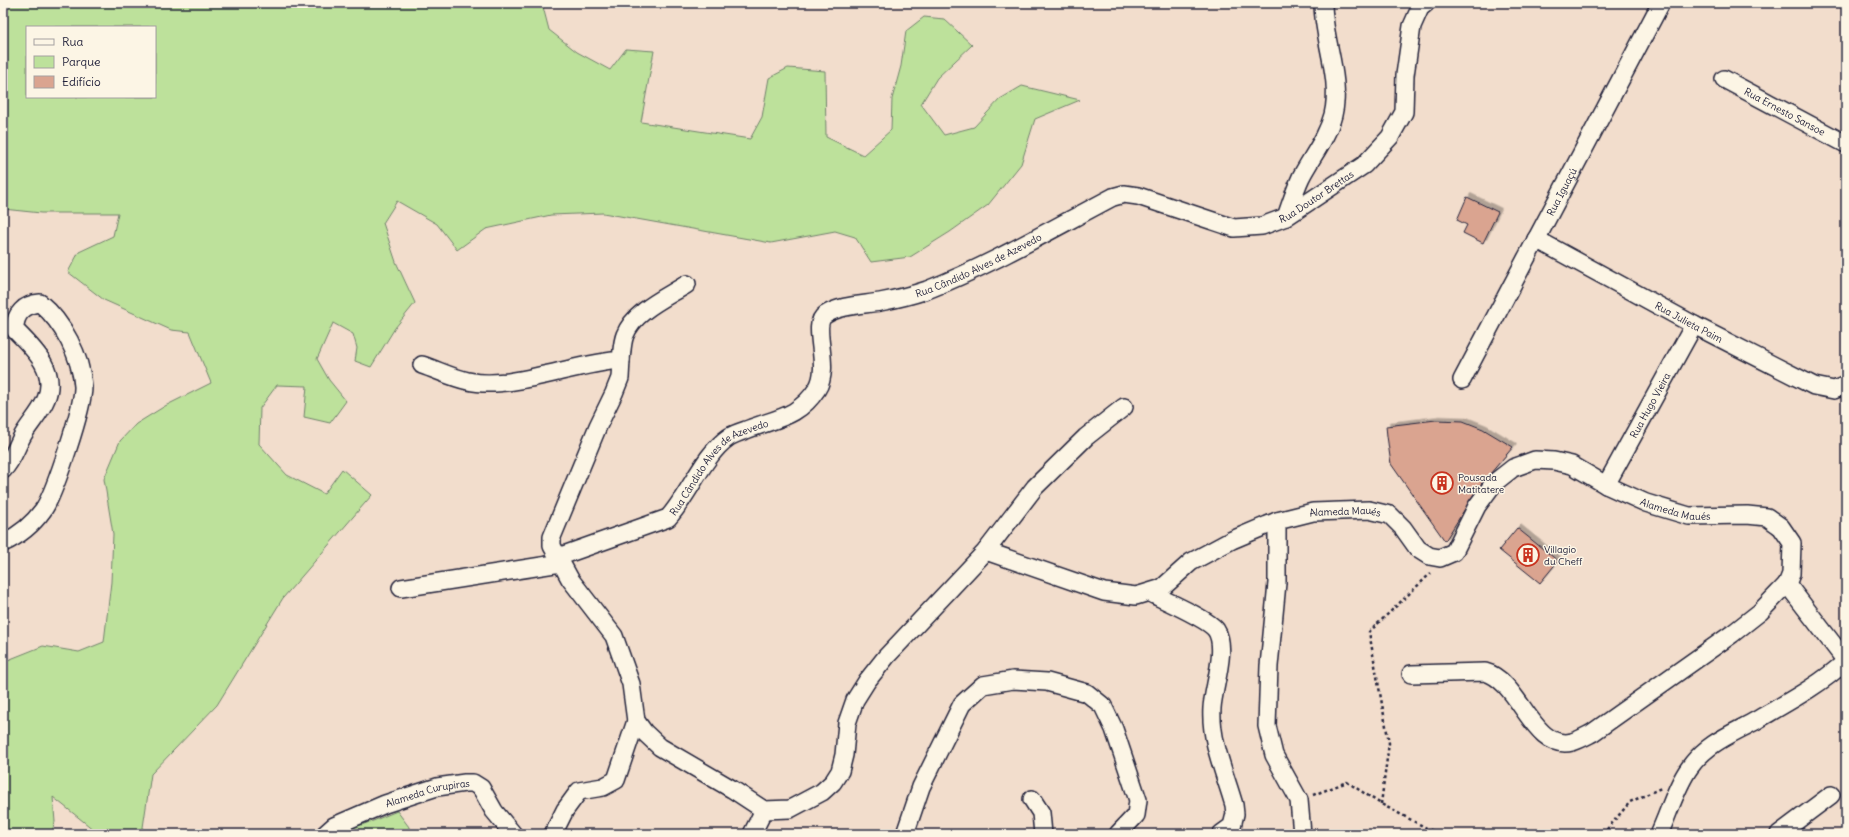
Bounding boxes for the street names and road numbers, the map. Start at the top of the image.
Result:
street label: Rua Ernesto Sansoe [1742,85,1828,138]
street label: Rua Iguaçú [1543,165,1579,218]
street label: Rua Doutor Brettas [1277,167,1356,226]
street label: Rua Cândido Alves de Azevedo [914,230,1044,300]
street label: Rua Julieta Paim [1653,299,1725,345]
street label: Rua Hugo Vieira [1627,370,1673,440]
street label: Rua Cândido Alves de Azevedo [666,416,770,518]
street label: Alameda Maués [1638,495,1711,522]
street label: Alameda Maués [1308,503,1383,519]
street label: Alameda Curupiras [384,776,470,810]

